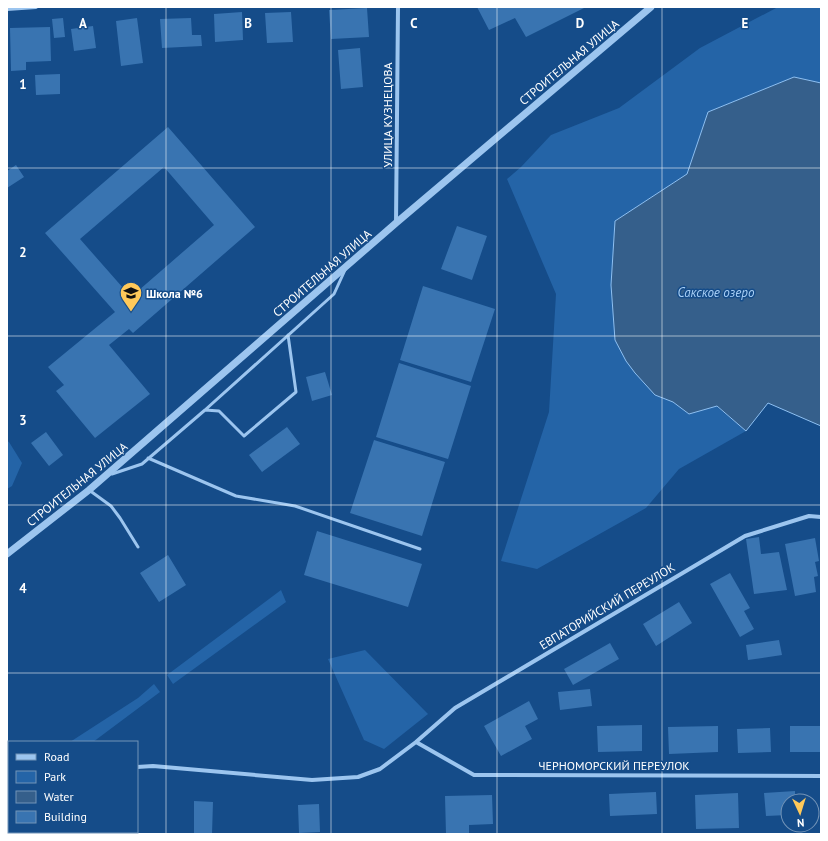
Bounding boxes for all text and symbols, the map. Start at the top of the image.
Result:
text: A [79,15,87,32]
text: B [244,15,252,32]
text: C [410,15,418,32]
text: D [576,15,584,32]
text: E [742,15,749,32]
street label: СТРОИТЕЛЬНАЯ УЛИЦА [516,16,622,108]
street label: УЛИЦА КУЗНЕЦОВА [380,62,395,168]
text: 1 [19,76,27,93]
street label: СТРОИТЕЛЬНАЯ УЛИЦА [270,226,374,320]
text: 2 [19,244,27,261]
school or university icon: Школа №6 [118,280,144,313]
water label: Сакское озеро [678,284,755,301]
place label: Школа №6 [146,286,203,301]
text: 3 [19,412,27,429]
street label: СТРОИТЕЛЬНАЯ УЛИЦА [24,439,130,529]
street label: ЕВПАТОРИЙСКИЙ ПЕРЕУЛОК [537,560,677,652]
text: 4 [19,580,27,597]
legend [8,741,138,833]
text: Road [44,749,69,764]
street label: ЧЕРНОМОРСКИЙ ПЕРЕУЛОК [538,758,690,773]
text: Park [44,769,66,784]
text: Water [44,789,74,804]
north arrow [780,793,820,833]
text: Building [44,809,87,824]
text: N [797,816,805,830]

